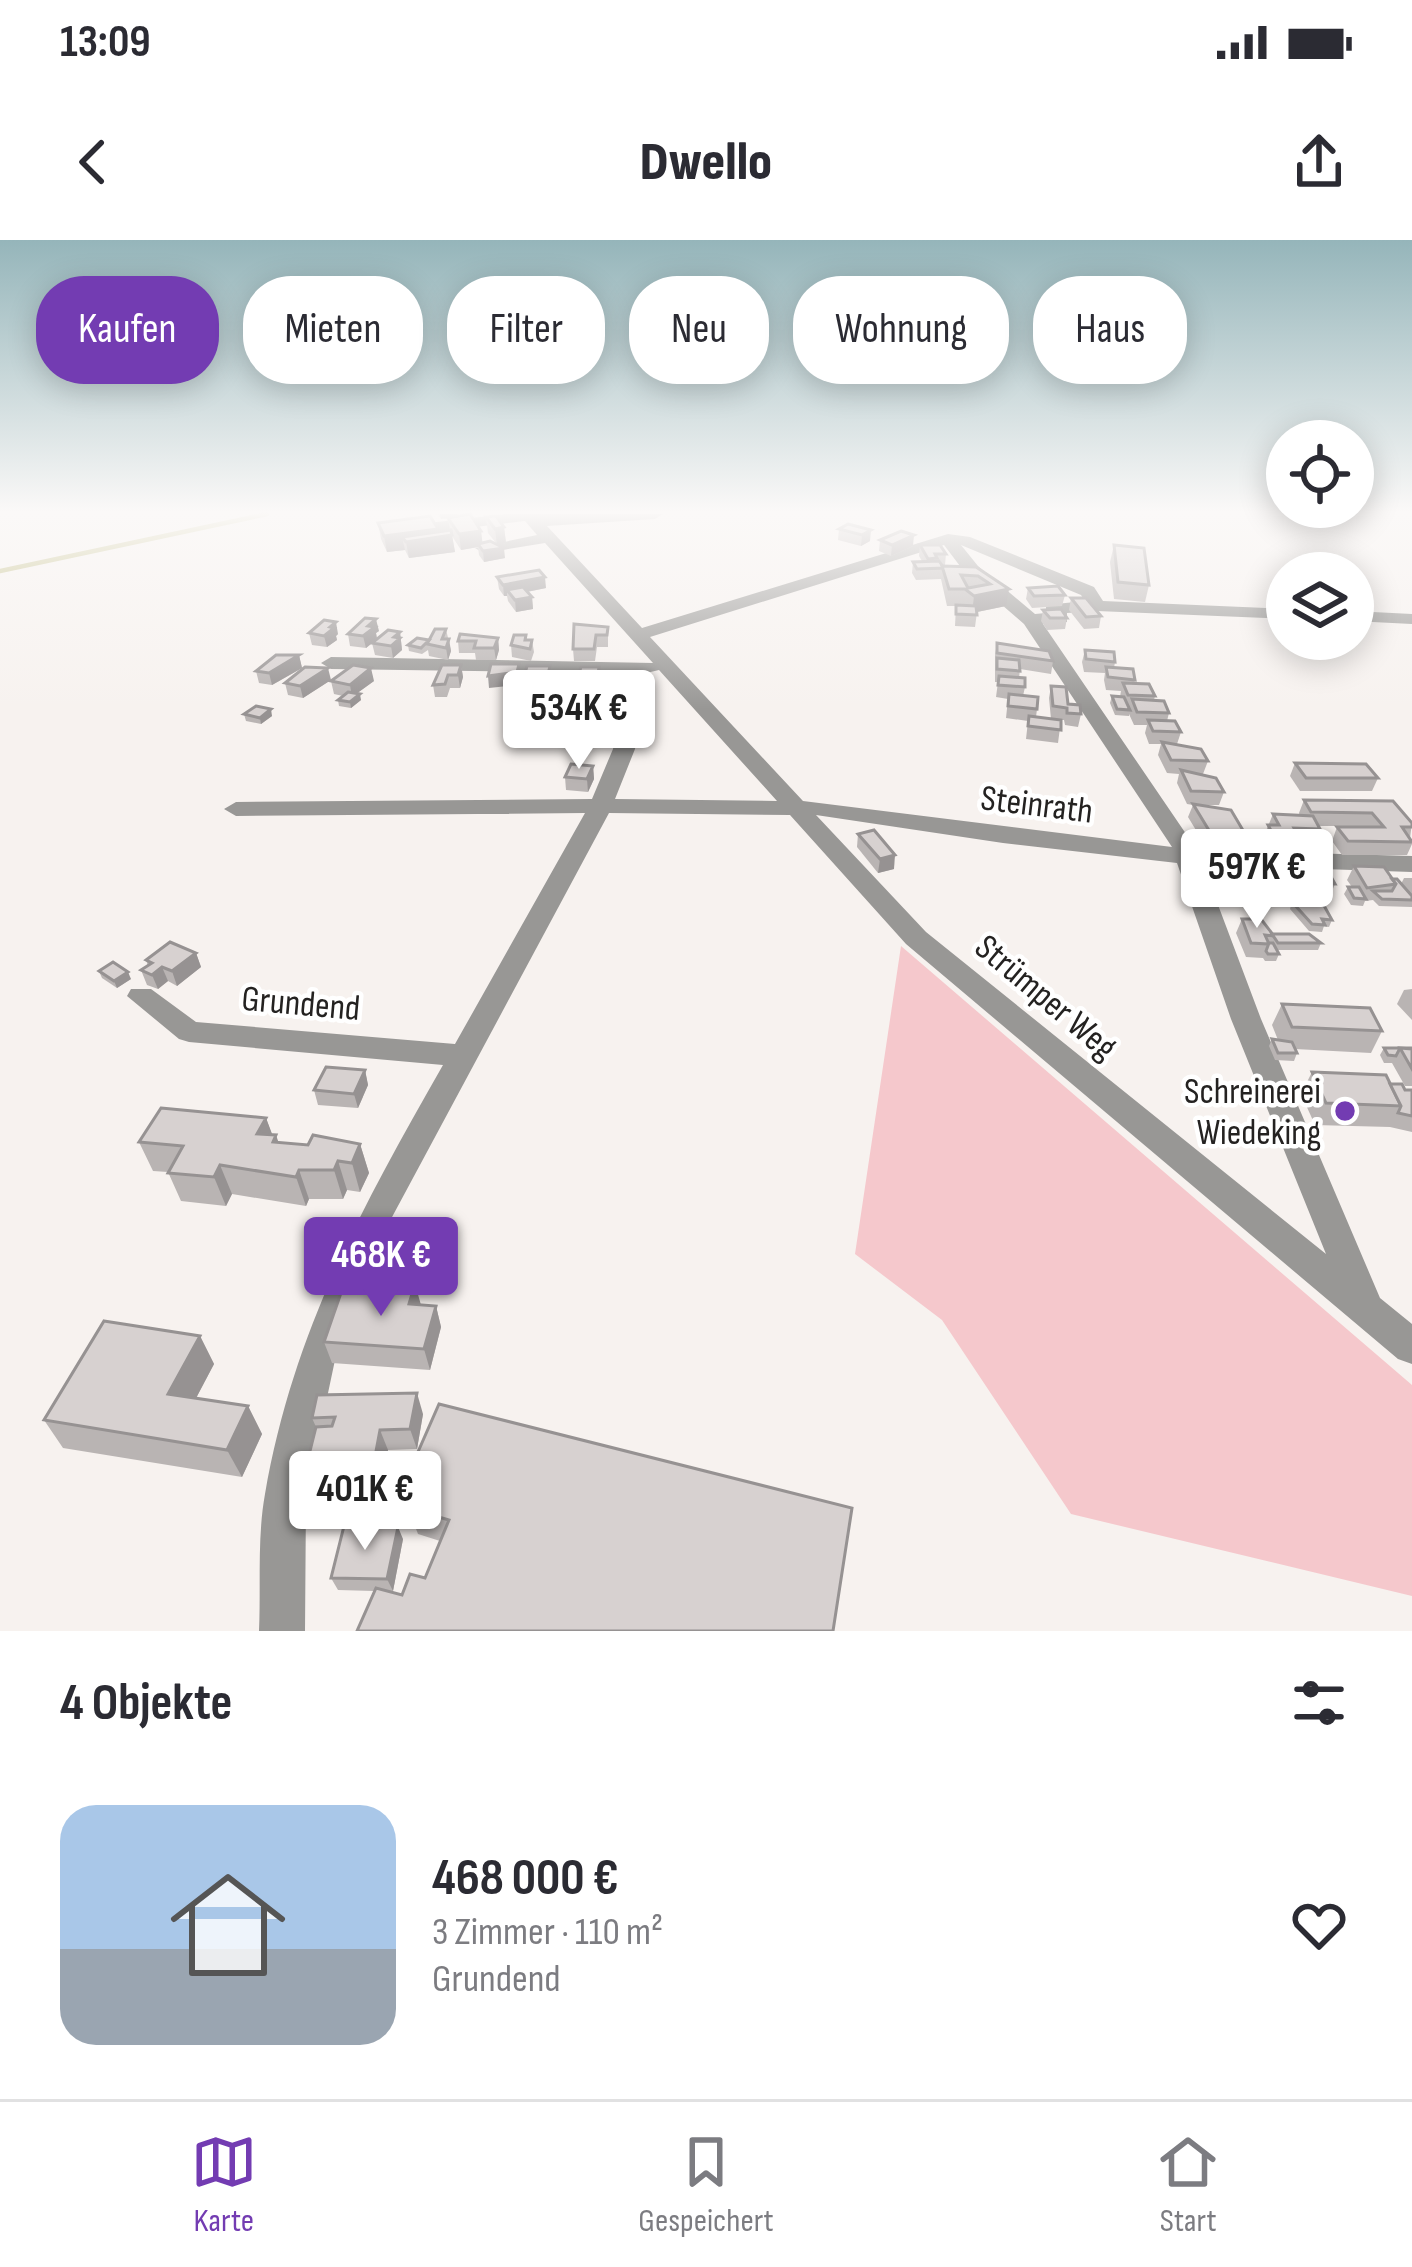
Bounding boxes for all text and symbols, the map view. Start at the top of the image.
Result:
text: 13:09 [60,15,151,70]
icon: back [60,129,126,195]
icon: share [1286,129,1352,195]
text: Dwello [640,130,772,195]
chip: Kaufen [36,276,219,384]
chip: Mieten [243,276,423,384]
chip: Filter [447,276,605,384]
chip: Neu [629,276,769,384]
chip: Wohnung [793,276,1009,384]
chip: Haus [1033,276,1187,384]
map controls [1266,420,1374,660]
button: locate [1266,420,1374,528]
button: layers [1266,552,1374,660]
pin: 534K € [481,670,677,772]
text: 534K € [530,685,628,732]
street label: Steinrath [978,777,1095,834]
pin: 597K € [1159,829,1355,931]
text: 597K € [1208,844,1306,891]
street label: Strümper Weg [966,926,1125,1070]
street label: Grundend [240,978,362,1031]
place label: Schreinerei Wiedeking [1184,1071,1321,1155]
marker: Schreinerei Wiedeking [1332,1098,1358,1124]
pin: 468K € [283,1217,479,1319]
text: 468K € [331,1232,431,1279]
pin: 401K € [267,1451,463,1553]
text: 401K € [316,1466,414,1513]
icon: filters [1286,1670,1352,1736]
text: 4 Objekte [60,1673,232,1734]
text: 468 000 € [432,1848,619,1909]
icon: home [156,1853,300,1997]
icon: heart [1286,1892,1352,1958]
text: 3 Zimmer · 110 m² [432,1909,663,1956]
text: Grundend [432,1956,561,2003]
tab: Karte [191,2129,257,2241]
tab: Gespeichert [638,2129,774,2241]
tab: Start [1155,2129,1221,2241]

